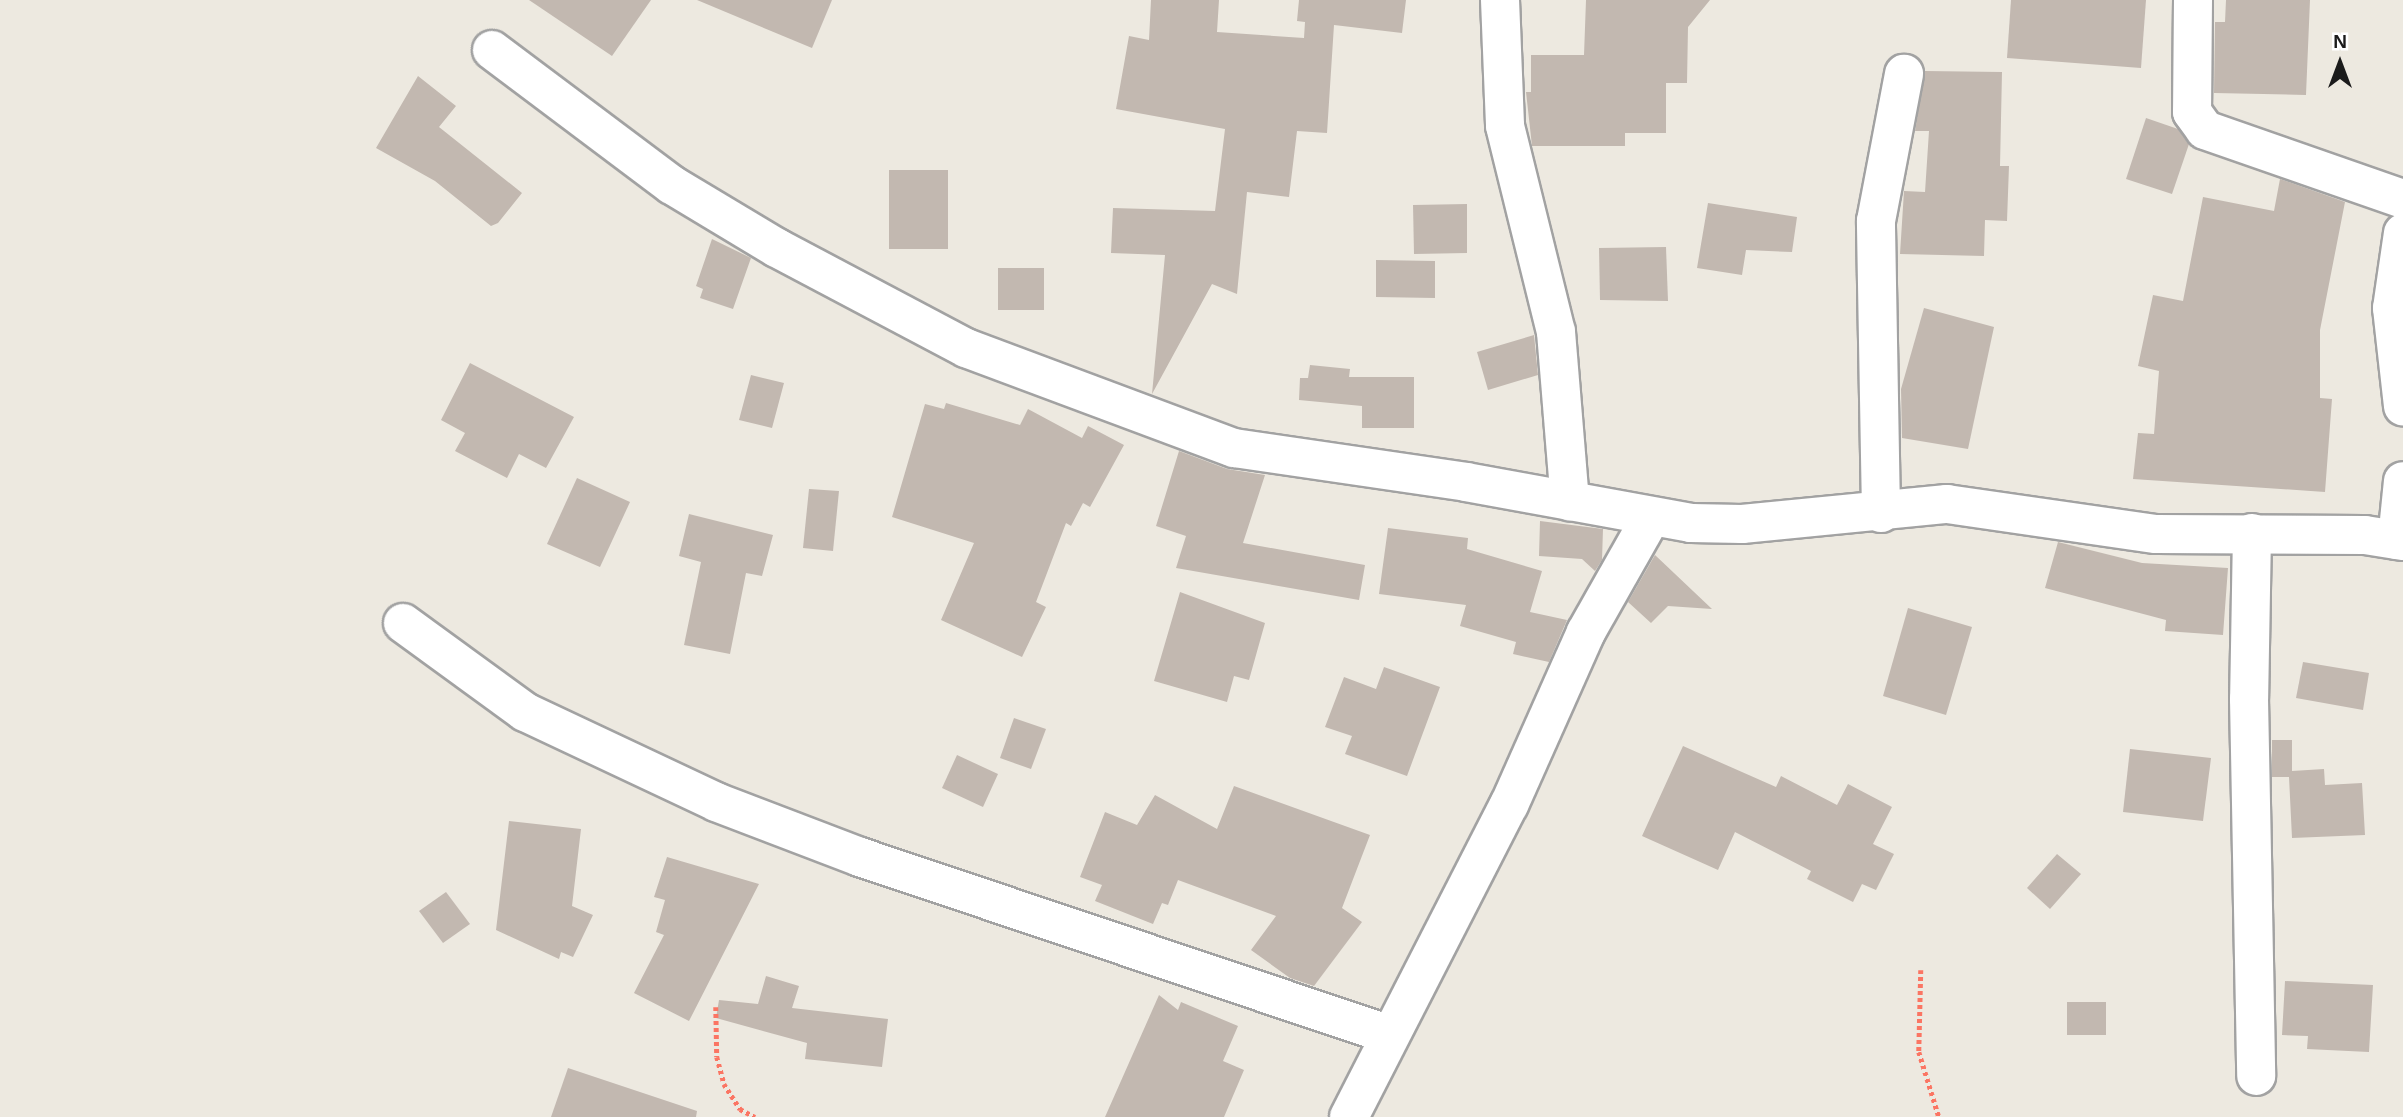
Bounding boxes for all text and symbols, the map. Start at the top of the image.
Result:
north arrow [2305,28,2375,98]
text: N [2333,31,2347,52]

